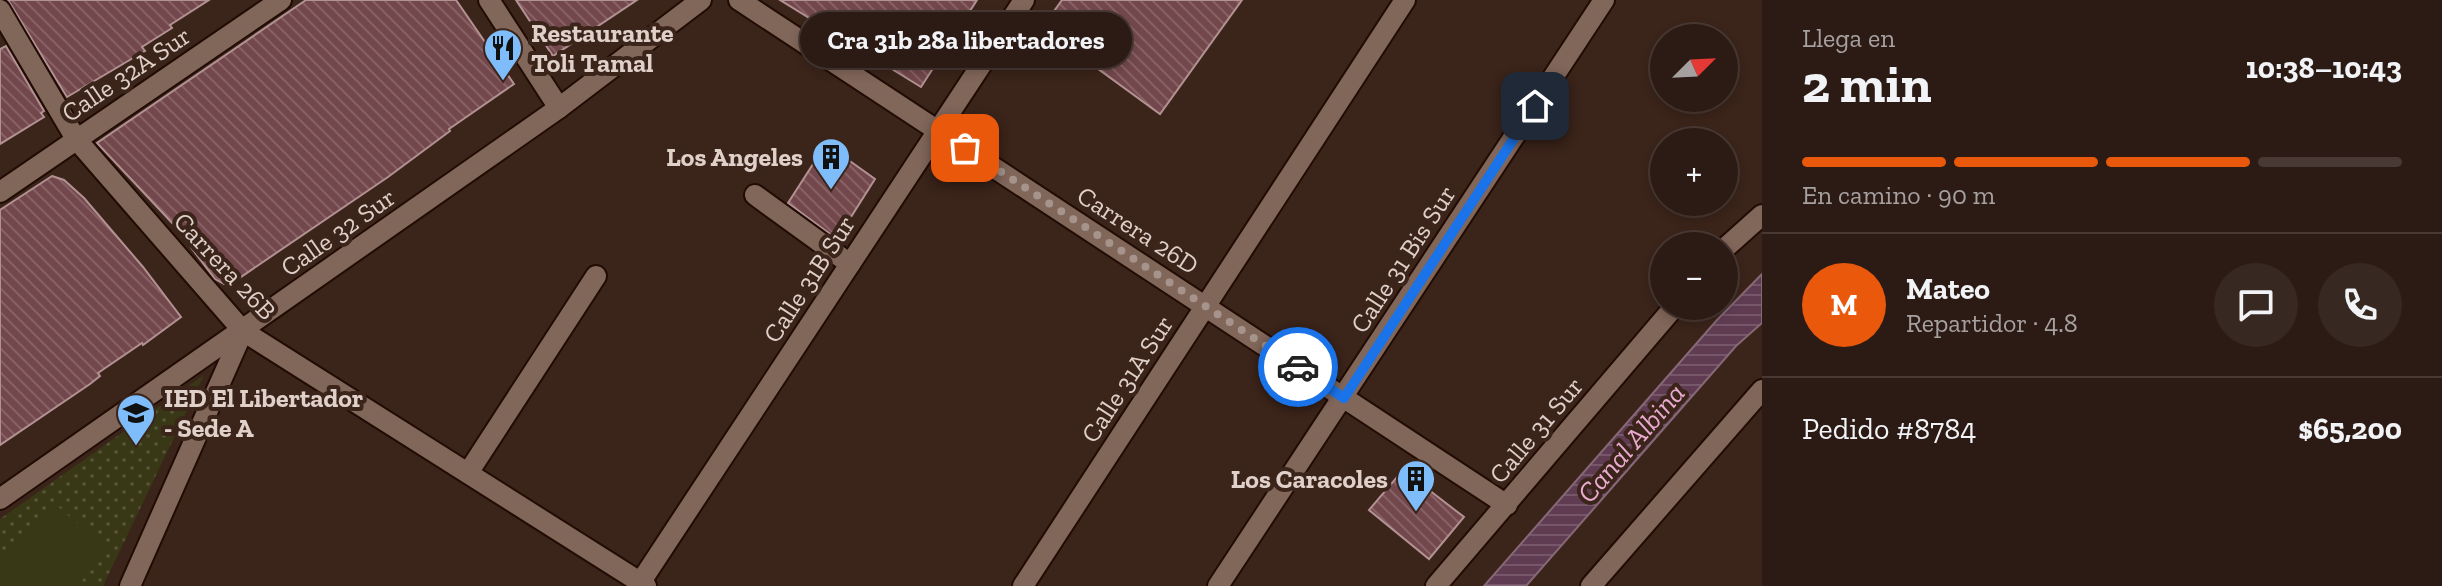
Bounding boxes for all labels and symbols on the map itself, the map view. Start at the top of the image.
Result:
callout: Cra 31b 28a libertadores [799,12,1131,68]
place label: Restaurante Toli Tamal [531,17,674,79]
street label: Calle 32A Sur [55,19,197,129]
north arrow [1650,24,1738,112]
restaurant icon: Restaurante Toli Tamal [482,27,524,82]
pin [1501,72,1569,140]
pin [931,114,999,182]
building icon: Los Angeles [810,136,852,191]
place label: Los Angeles [666,141,803,173]
street label: Carrera 26D [1071,179,1205,281]
street label: Calle 31 Bis Sur [1343,179,1463,339]
street label: Calle 32 Sur [274,181,402,283]
street label: Carrera 26B [167,205,283,327]
street label: Calle 31B Sur [756,209,862,349]
street label: Calle 31A Sur [1074,309,1180,449]
courier [1258,327,1338,407]
street label: Calle 31 Sur [1482,370,1590,490]
water label: Canal Albina [1570,377,1692,509]
place label: IED El Libertador - Sede A [164,382,363,444]
school or university icon: IED El Libertador - Sede A [115,392,157,447]
building icon: Los Caracoles [1395,458,1437,513]
place label: Los Caracoles [1231,463,1388,495]

